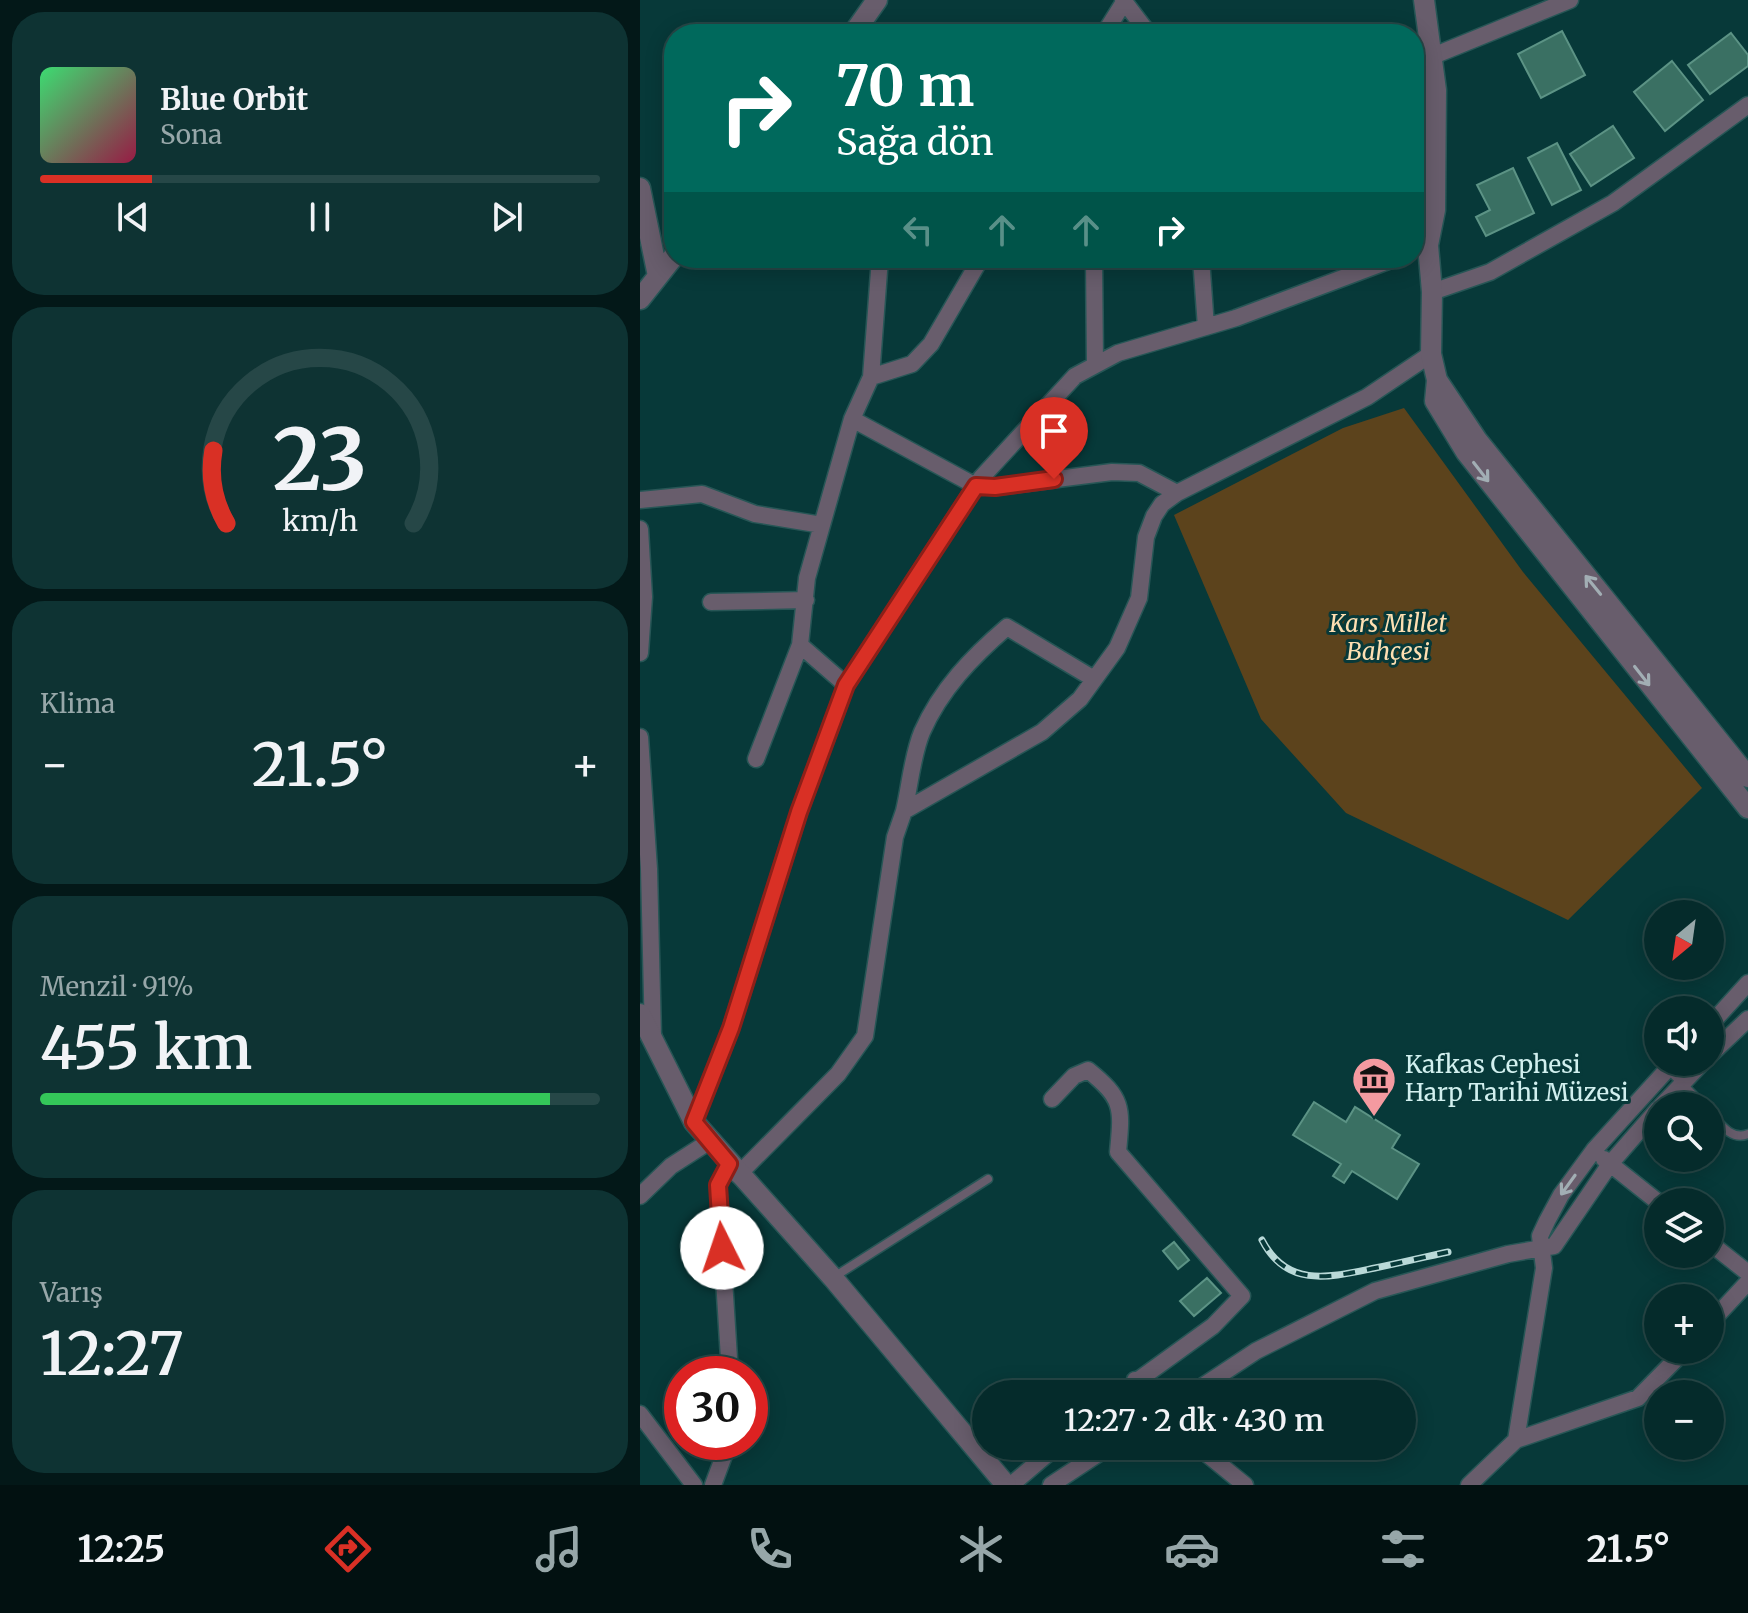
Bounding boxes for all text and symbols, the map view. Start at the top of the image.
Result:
text: 70 m [836,51,974,121]
icon: right [704,56,808,160]
text: Blue Orbit [160,80,308,118]
text: Sona [160,118,222,151]
text: Sağa dön [836,120,994,165]
icon: previous [111,195,155,239]
icon: pause [298,195,342,239]
icon: next [485,195,529,239]
icon: left [896,208,940,252]
icon: ahead [980,208,1024,252]
icon: ahead [1064,208,1108,252]
icon: right [1148,208,1192,252]
pin [1020,397,1088,479]
text: 23 [273,407,367,512]
icon: arrive [1032,409,1076,453]
one-way arrow [1473,461,1490,482]
text: km/h [282,503,358,539]
one-way arrow [1584,576,1602,596]
park label: Kars Millet Bahçesi [1328,608,1448,667]
one-way arrow [1633,665,1650,686]
text: Klima [40,687,115,720]
text: 21.5° [252,727,388,802]
text: − [40,737,69,792]
text: + [571,737,600,792]
north arrow [1644,900,1724,980]
map controls [1644,900,1724,1460]
text: Menzil · 91% [40,970,194,1003]
button: sound [1644,996,1724,1076]
text: 455 km [40,1010,252,1085]
place label: Kafkas Cephesi Harp Tarihi Müzesi [1405,1049,1629,1108]
museum icon: Kafkas Cephesi Harp Tarihi Müzesi [1350,1055,1398,1118]
button: search [1644,1092,1724,1172]
one-way arrow [1560,1174,1577,1195]
button: layers [1644,1188,1724,1268]
position arrow [680,1206,764,1290]
text: Varış [40,1276,103,1309]
button: + [1644,1284,1724,1364]
text: 12:27 [40,1316,184,1391]
speed limit sign: 30 [664,1356,768,1460]
button: − [1644,1380,1724,1460]
text: 12:27 · 2 dk · 430 m [1064,1401,1324,1439]
icon: directions [320,1521,376,1577]
icon: music [531,1521,587,1577]
icon: phone [742,1521,798,1577]
icon: climate [953,1521,1009,1577]
icon: car [1164,1521,1220,1577]
icon: filters [1375,1521,1431,1577]
text: 12:25 [78,1527,165,1572]
text: 21.5° [1586,1527,1670,1572]

